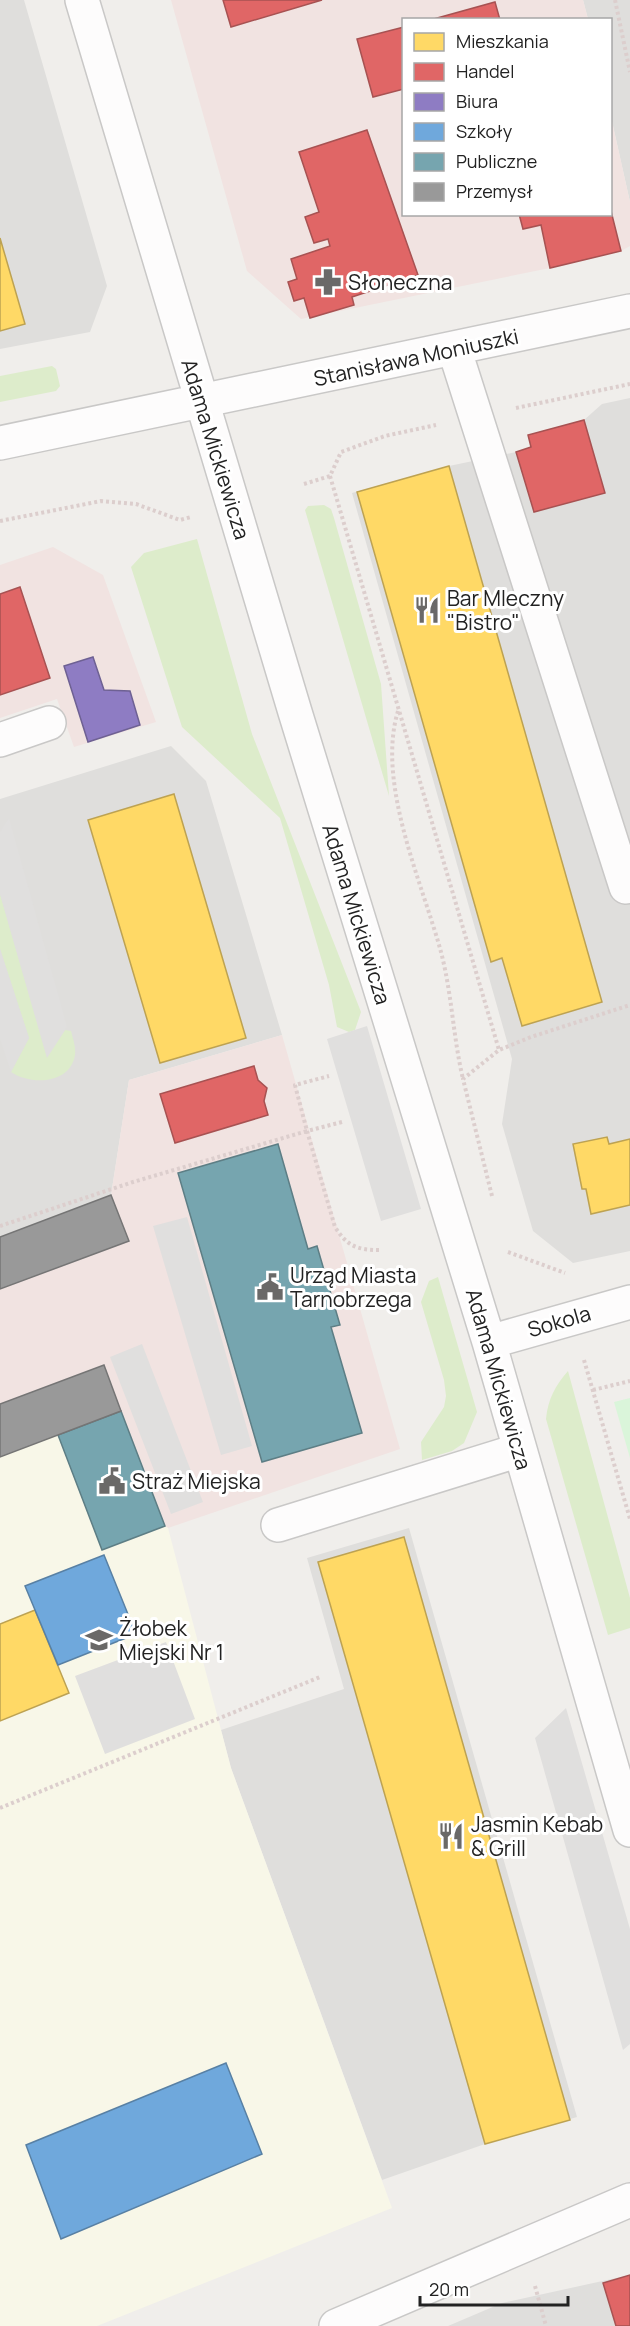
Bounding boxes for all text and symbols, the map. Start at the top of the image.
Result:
legend [402,18,612,216]
text: Mieszkania [456,29,549,53]
text: Handel [456,59,514,83]
text: Biura [456,89,498,113]
text: Szkoły [456,119,513,143]
text: Publiczne [456,149,537,173]
text: Przemysł [456,179,533,203]
pharmacy icon: Słoneczna [313,267,343,297]
place label: Słoneczna [348,268,452,296]
street label: Stanisława Moniuszki [311,322,521,392]
street label: Adama Mickiewicza [175,355,257,543]
place label: Bar Mleczny "Bistro" [447,584,564,636]
restaurant icon: Bar Mleczny "Bistro" [412,595,442,625]
street label: Adama Mickiewicza [316,820,398,1008]
place label: Urząd Miasta Tarnobrzega [290,1261,416,1313]
public building icon: Urząd Miasta Tarnobrzega [255,1272,285,1302]
street label: Adama Mickiewicza [460,1285,538,1473]
street label: Sokola [524,1299,594,1343]
public building icon: Straż Miejska [97,1466,127,1496]
place label: Straż Miejska [132,1467,261,1495]
place label: Żłobek Miejski Nr 1 [119,1614,224,1666]
school or university icon: Żłobek Miejski Nr 1 [84,1625,114,1655]
place label: Jasmin Kebab & Grill [471,1810,603,1862]
restaurant icon: Jasmin Kebab & Grill [436,1821,466,1851]
scale bar [420,2269,568,2307]
text: 20 m [429,2277,469,2301]

